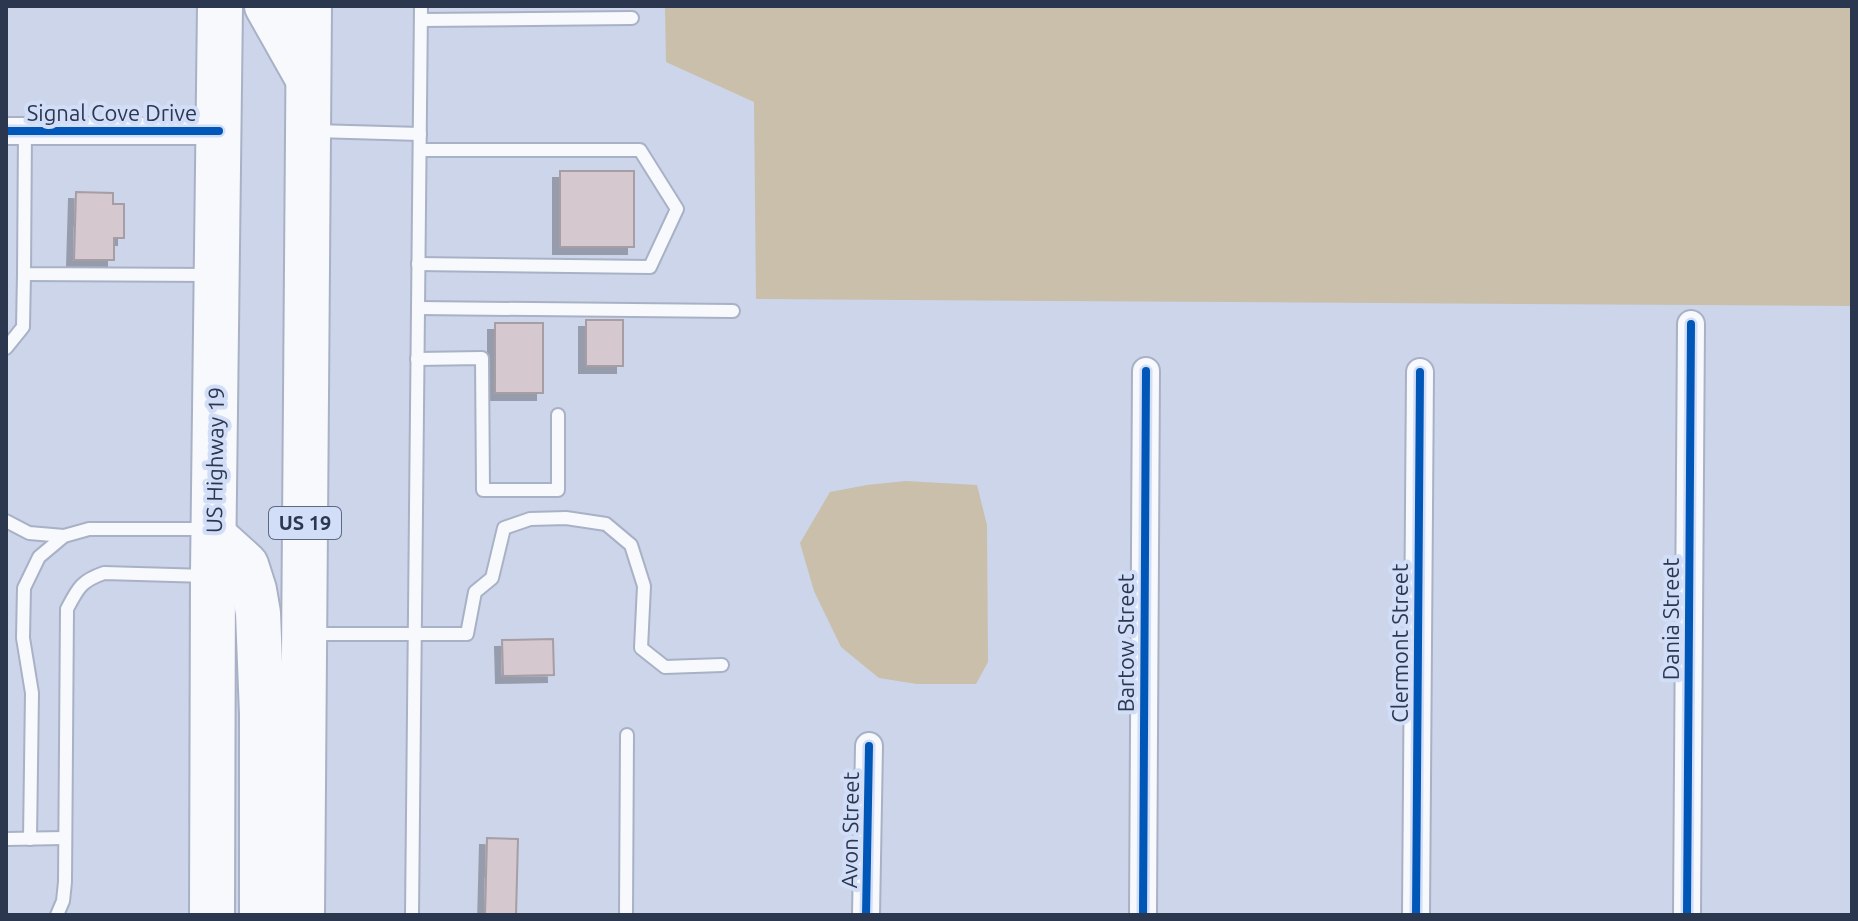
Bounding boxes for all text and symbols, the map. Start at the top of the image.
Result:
street label: Signal Cove Drive [27,100,197,125]
street label: US Highway 19 [201,387,228,533]
road number: US 19 [269,507,341,539]
street label: Dania Street [1658,557,1683,680]
street label: Clermont Street [1387,563,1412,723]
street label: Bartow Street [1113,573,1138,712]
street label: Avon Street [836,771,863,889]

